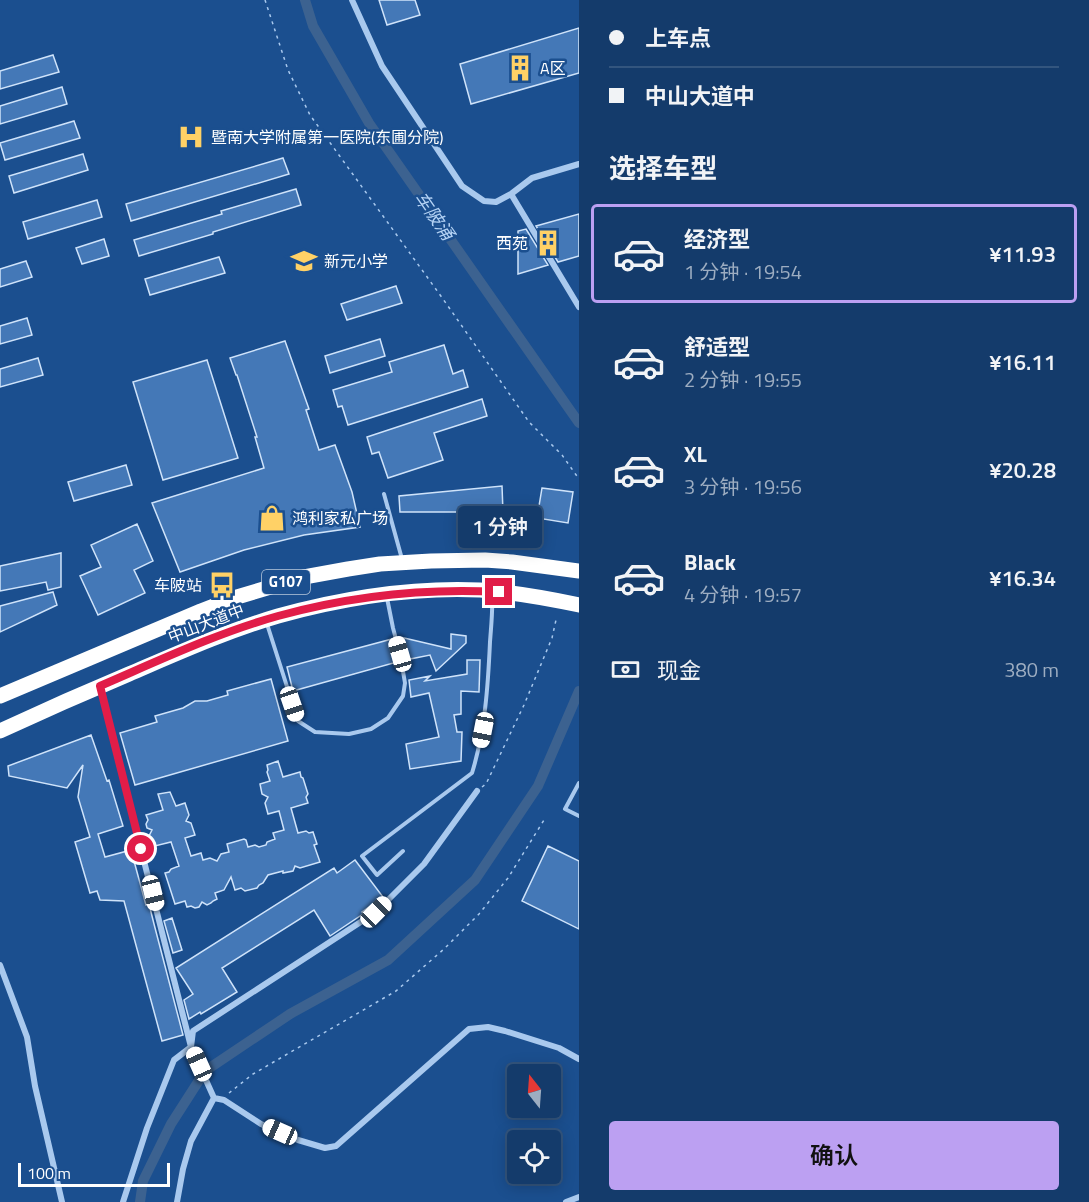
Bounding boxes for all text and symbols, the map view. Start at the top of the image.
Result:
text: 上车点 [645,21,711,55]
building icon: A区 [505,53,535,83]
place label: A区 [540,56,566,80]
text: 中山大道中 [645,79,755,113]
hospital icon: 暨南大学附属第一医院(东圃分院) [176,122,206,152]
place label: 暨南大学附属第一医院(东圃分院) [211,125,443,149]
text: 选择车型 [609,147,717,188]
water label: 车陂涌 [408,186,462,247]
text: 经济型 [684,222,750,256]
icon: car [612,227,666,281]
building icon: 西苑 [533,228,563,258]
place label: 西苑 [496,231,528,255]
text: ¥11.93 [989,237,1056,271]
school or university icon: 新元小学 [289,246,319,276]
place label: 新元小学 [324,249,388,273]
text: 1 分钟 · 19:54 [684,256,802,287]
text: 舒适型 [684,330,750,364]
icon: car [612,335,666,389]
text: ¥16.11 [989,345,1056,379]
text: 2 分钟 · 19:55 [684,364,802,395]
text: XL [684,437,707,471]
icon: car [612,443,666,497]
text: ¥20.28 [989,453,1056,487]
text: 3 分钟 · 19:56 [684,471,802,502]
shop icon: 鸿利家私广场 [257,503,287,533]
callout: 1 分钟 [457,505,541,547]
place label: 鸿利家私广场 [292,506,388,530]
text: 1 分钟 [472,511,528,542]
text: Black [684,545,736,579]
icon: car [612,551,666,605]
text: ¥16.34 [989,561,1056,595]
bus stop icon: 车陂站 [207,570,237,600]
road number: G107 [262,570,310,594]
place label: 车陂站 [154,573,202,597]
route end [485,578,512,605]
text: 4 分钟 · 19:57 [684,579,802,610]
street label: 中山大道中 [164,597,248,649]
car [386,634,414,674]
icon: cash [609,653,642,686]
text: 现金 [657,653,701,687]
text: 380 m [1004,654,1059,685]
car [278,684,306,724]
car [471,711,495,749]
route start [127,835,154,862]
car [140,873,166,913]
car [357,893,395,931]
car [183,1044,215,1084]
north arrow [507,1064,561,1118]
map controls [507,1064,561,1184]
car [260,1116,300,1148]
button: 确认 [609,1121,1059,1190]
button: locate [507,1130,561,1184]
scale bar [18,1160,170,1188]
text: 100 m [27,1161,71,1185]

